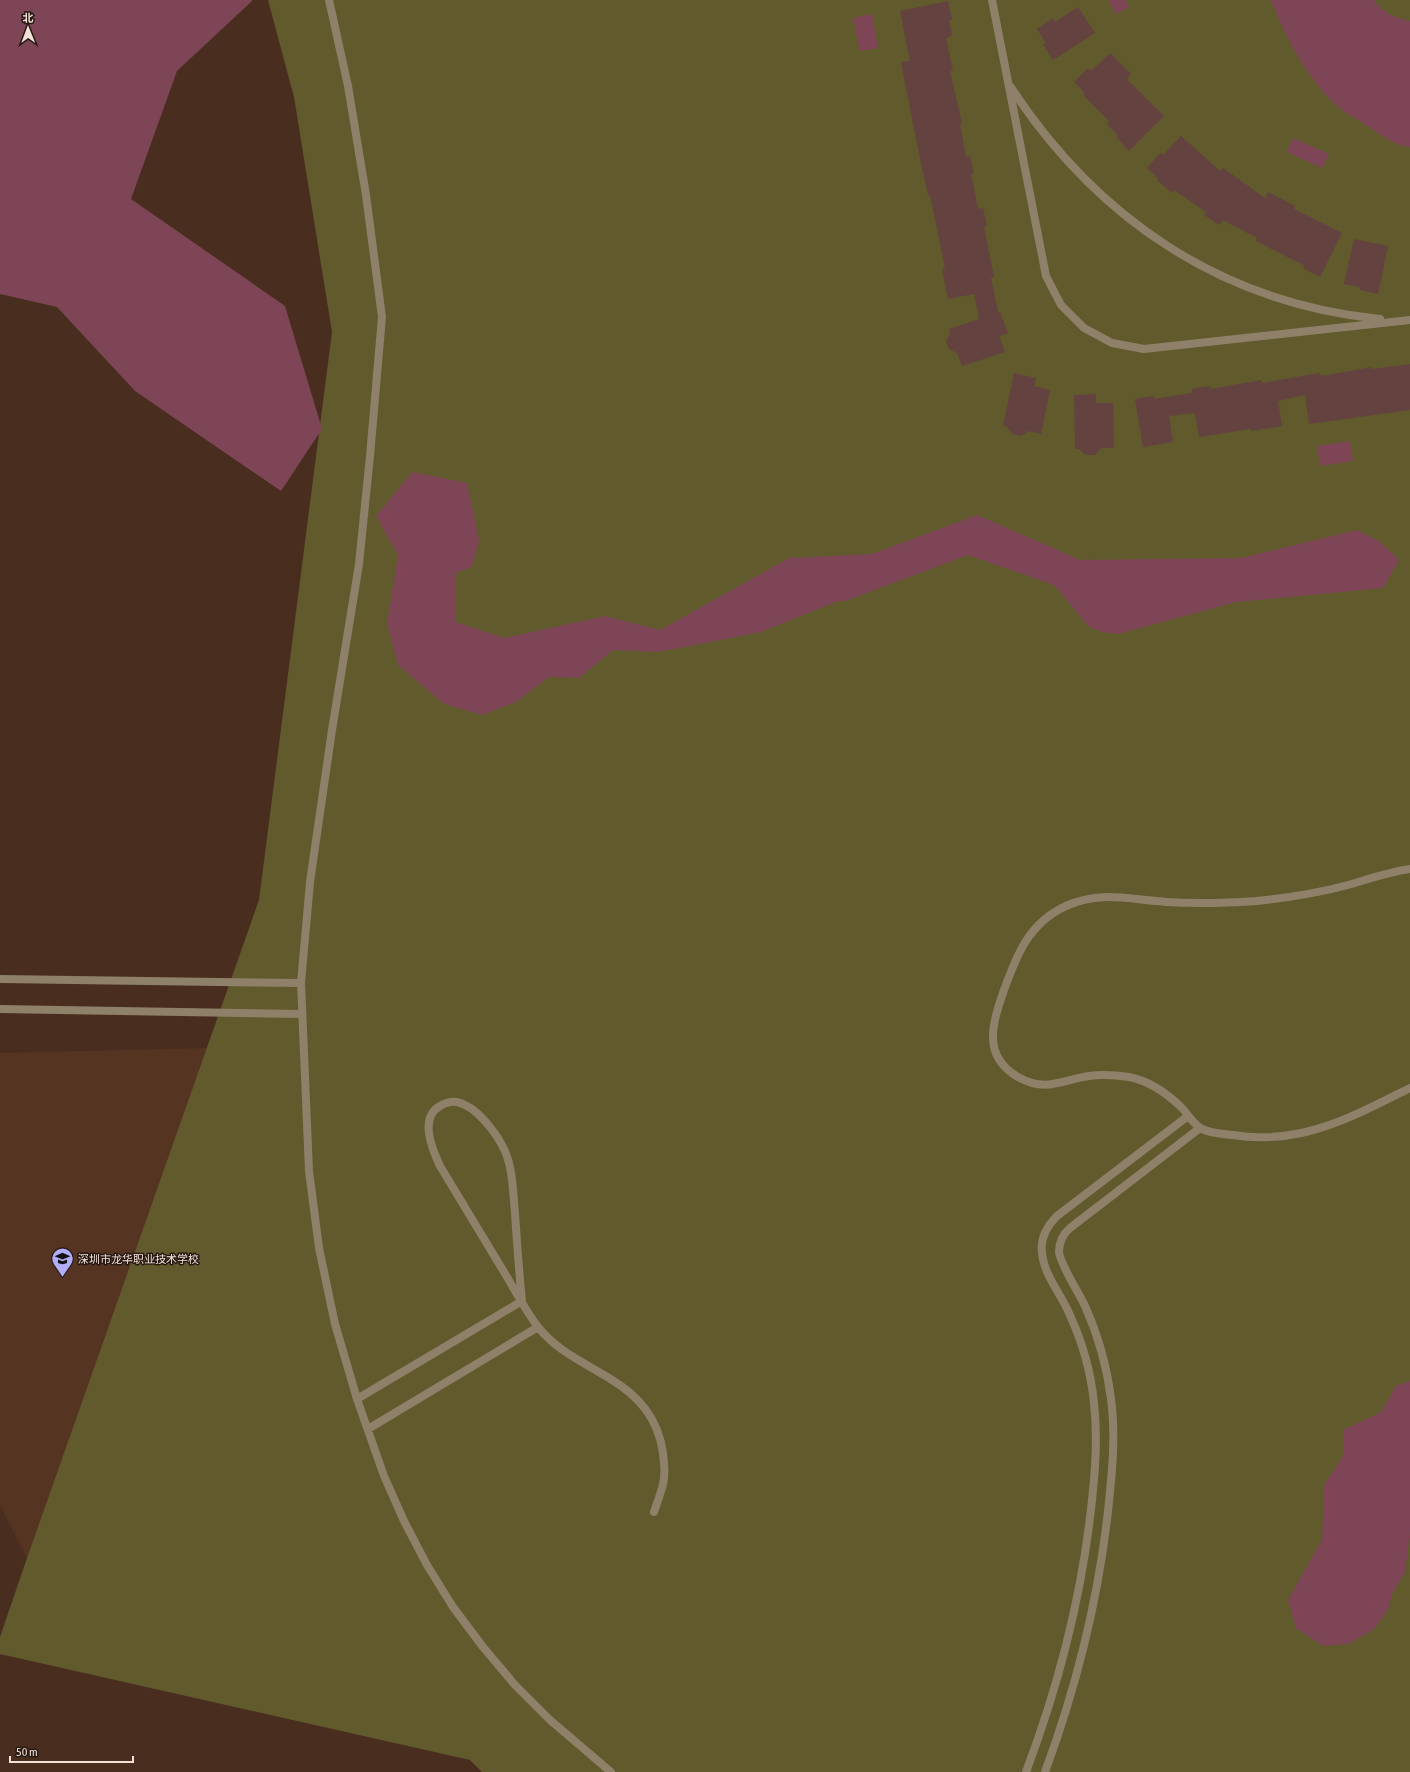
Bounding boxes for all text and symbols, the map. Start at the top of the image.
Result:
north arrow [8,8,48,48]
text: 北 [22,12,33,24]
school or university icon: 深圳市龙华职业技术学校 [50,1246,76,1279]
place label: 深圳市龙华职业技术学校 [78,1253,199,1265]
scale bar [10,1738,133,1764]
text: 50 m [16,1745,38,1759]

